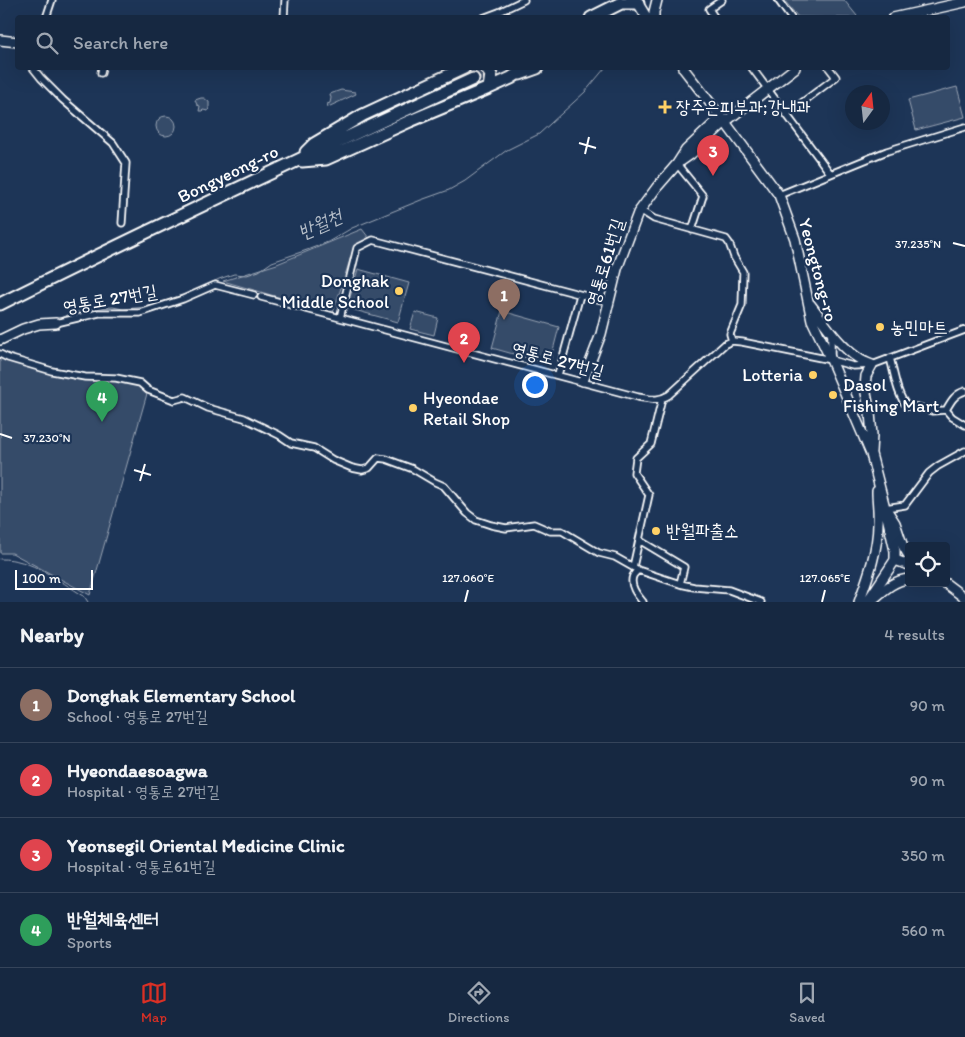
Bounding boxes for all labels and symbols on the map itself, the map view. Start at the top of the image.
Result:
north arrow [845,85,890,130]
place label: 장주은피부과;강내과 [676,96,811,118]
marker: 장주은피부과;강내과 [658,100,672,114]
pin: 3 [697,135,729,176]
street label: Bongyeong-ro [174,140,282,208]
water label: 반월천 [294,203,347,244]
street label: 영통로61번길 [581,215,629,308]
street label: Yeongtong-ro [794,216,842,324]
text: 37.235°N [895,237,941,251]
place label: Donghak Middle School [282,270,390,313]
pin: 1 [488,279,520,320]
street label: 영통로 27번길 [61,280,159,318]
marker: Donghak Middle School [393,285,405,297]
place label: 농민마트 [890,316,948,338]
marker: 농민마트 [874,321,886,333]
pin: 2 [448,322,480,363]
street label: 영통로 27번길 [509,337,607,383]
place label: Lotteria [742,364,804,386]
marker: Lotteria [807,369,819,381]
your location [522,372,548,398]
place label: Dasol Fishing Mart [843,374,939,417]
pin: 4 [86,381,118,422]
place label: Hyeondae Retail Shop [423,387,510,430]
marker: Dasol Fishing Mart [827,389,839,401]
marker: Hyeondae Retail Shop [407,402,419,414]
text: 37.230°N [23,431,71,445]
place label: 반월파출소 [666,520,738,542]
marker: 반월파출소 [650,525,662,537]
scale bar [15,567,92,590]
text: 127.060°E [442,571,494,585]
text: 127.065°E [800,571,851,585]

